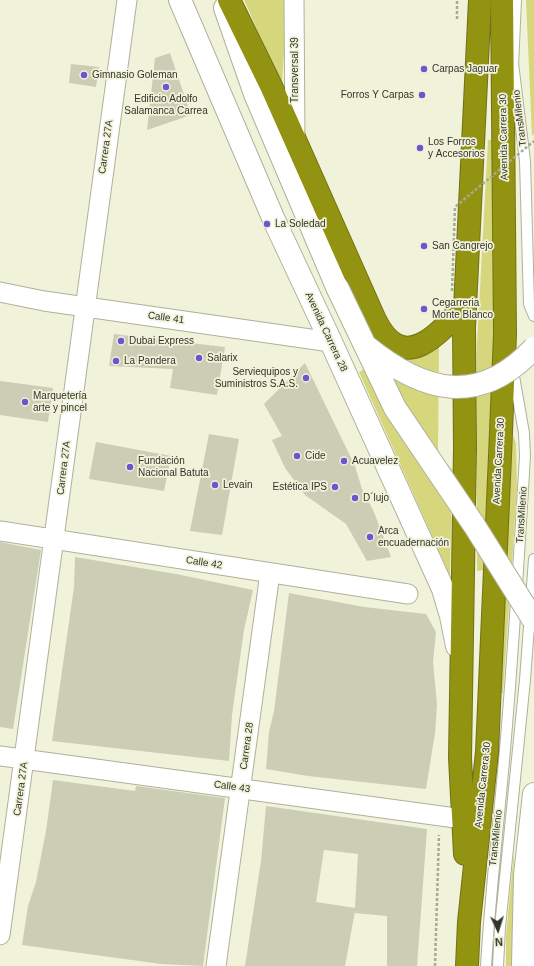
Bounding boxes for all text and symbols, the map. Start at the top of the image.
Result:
street label: Transversal 39 [289,37,301,103]
place label: Carpas Jaguar [432,63,498,75]
marker: Carpas Jaguar [419,64,429,74]
place label: Gimnasio Goleman [92,69,178,81]
marker: Gimnasio Goleman [79,70,89,80]
marker: Edificio Adolfo Salamanca Carrea [161,82,171,92]
place label: Forros Y Carpas [341,89,414,101]
street label: TransMilenio [511,89,529,147]
marker: Forros Y Carpas [417,90,427,100]
place label: Edificio Adolfo Salamanca Carrea [124,93,208,116]
street label: Avenida Carrera 30 [497,94,511,180]
street label: Carrera 27A [96,119,116,175]
place label: Los Forros y Accesorios [428,136,485,160]
marker: Los Forros y Accesorios [415,143,425,153]
place label: La Soledad [275,218,326,230]
marker: La Soledad [262,219,272,229]
place label: San Cangrejo [432,240,493,252]
marker: San Cangrejo [419,241,429,251]
street label: Avenida Carrera 28 [302,290,350,374]
place label: Cegarreria Monte Blanco [432,297,493,320]
marker: Cegarreria Monte Blanco [419,304,429,314]
street label: Calle 41 [147,310,185,326]
place label: Dubai Express [129,335,194,347]
marker: Dubai Express [116,336,126,346]
place label: Salarix [207,352,238,364]
marker: Salarix [194,353,204,363]
place label: La Pandera [124,355,176,367]
marker: La Pandera [111,356,121,366]
place label: Serviequipos y Suministros S.A.S. [215,366,298,390]
marker: Serviequipos y Suministros S.A.S. [301,373,311,383]
place label: Marquetería arte y pincel [33,390,87,414]
marker: Marquetería arte y pincel [20,397,30,407]
street label: Avenida Carrera 30 [491,417,507,505]
street label: Carrera 27A [55,440,73,496]
place label: Cide [305,450,326,462]
marker: Cide [292,451,302,461]
place label: Fundación Nacional Batuta [138,455,209,478]
place label: Acuavelez [352,455,398,467]
marker: Acuavelez [339,456,349,466]
marker: Fundación Nacional Batuta [125,462,135,472]
place label: Levain [223,479,252,491]
marker: Levain [210,480,220,490]
place label: Estética IPS [273,481,327,493]
marker: Estética IPS [330,482,340,492]
street label: TransMilenio [514,486,530,544]
place label: D´lujo [363,492,389,504]
marker: D´lujo [350,493,360,503]
place label: Arca encuadernación [378,525,449,548]
marker: Arca encuadernación [365,532,375,542]
street label: Calle 42 [185,554,223,572]
street label: Carrera 28 [238,721,256,771]
street label: Avenida Carrera 30 [473,741,493,829]
street label: Carrera 27A [11,761,31,817]
street label: Calle 43 [213,779,251,795]
street label: TransMilenio [487,809,505,867]
north arrow [478,910,518,950]
text: N [494,936,503,948]

